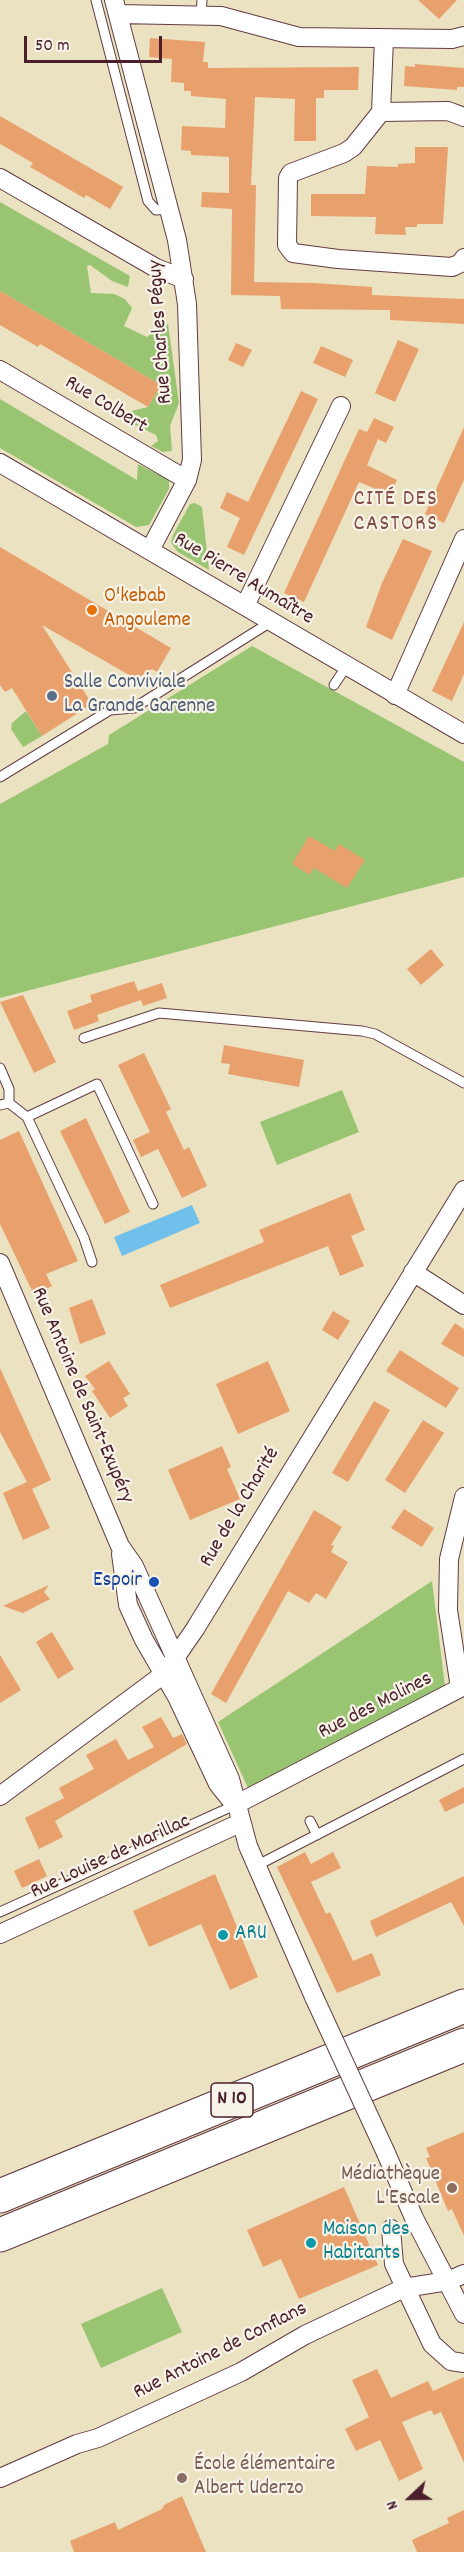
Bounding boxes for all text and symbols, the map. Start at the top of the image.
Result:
scale bar [27,24,165,62]
text: 50 m [35,34,70,59]
street label: Rue Charles Péguy [144,259,180,405]
street label: Rue Colbert [59,372,151,440]
district label: CITÉ DES CASTORS [354,488,438,540]
street label: Rue Pierre Aumaître [168,528,318,632]
place label: O'kebab Angouleme [104,585,191,635]
marker: O'kebab Angouleme [85,603,99,617]
place label: Salle Conviviale La Grande Garenne [64,671,215,721]
marker: Salle Conviviale La Grande Garenne [45,689,59,703]
street label: Rue Antoine de Saint-Exupéry [24,1284,138,1508]
street label: Rue de la Charité [195,1444,287,1572]
place label: Espoir [93,1569,142,1595]
marker: Espoir [147,1575,161,1589]
street label: Rue des Molines [315,1668,437,1746]
street label: Rue Louise de Marillac [27,1810,195,1906]
place label: ARU [235,1922,267,1948]
marker: ARU [216,1928,230,1942]
road number: N 10 [211,2083,253,2117]
place label: Médiathèque L'Escale [341,2163,440,2213]
marker: Médiathèque L'Escale [445,2181,459,2195]
place label: Maison des Habitants [323,2218,410,2268]
marker: Maison des Habitants [304,2236,318,2250]
street label: Rue Antoine de Conflans [130,2297,312,2407]
place label: École élémentaire Albert Uderzo [194,2453,335,2503]
north arrow [380,2468,440,2528]
marker: École élémentaire Albert Uderzo [175,2471,189,2485]
text: N [381,2497,405,2513]

